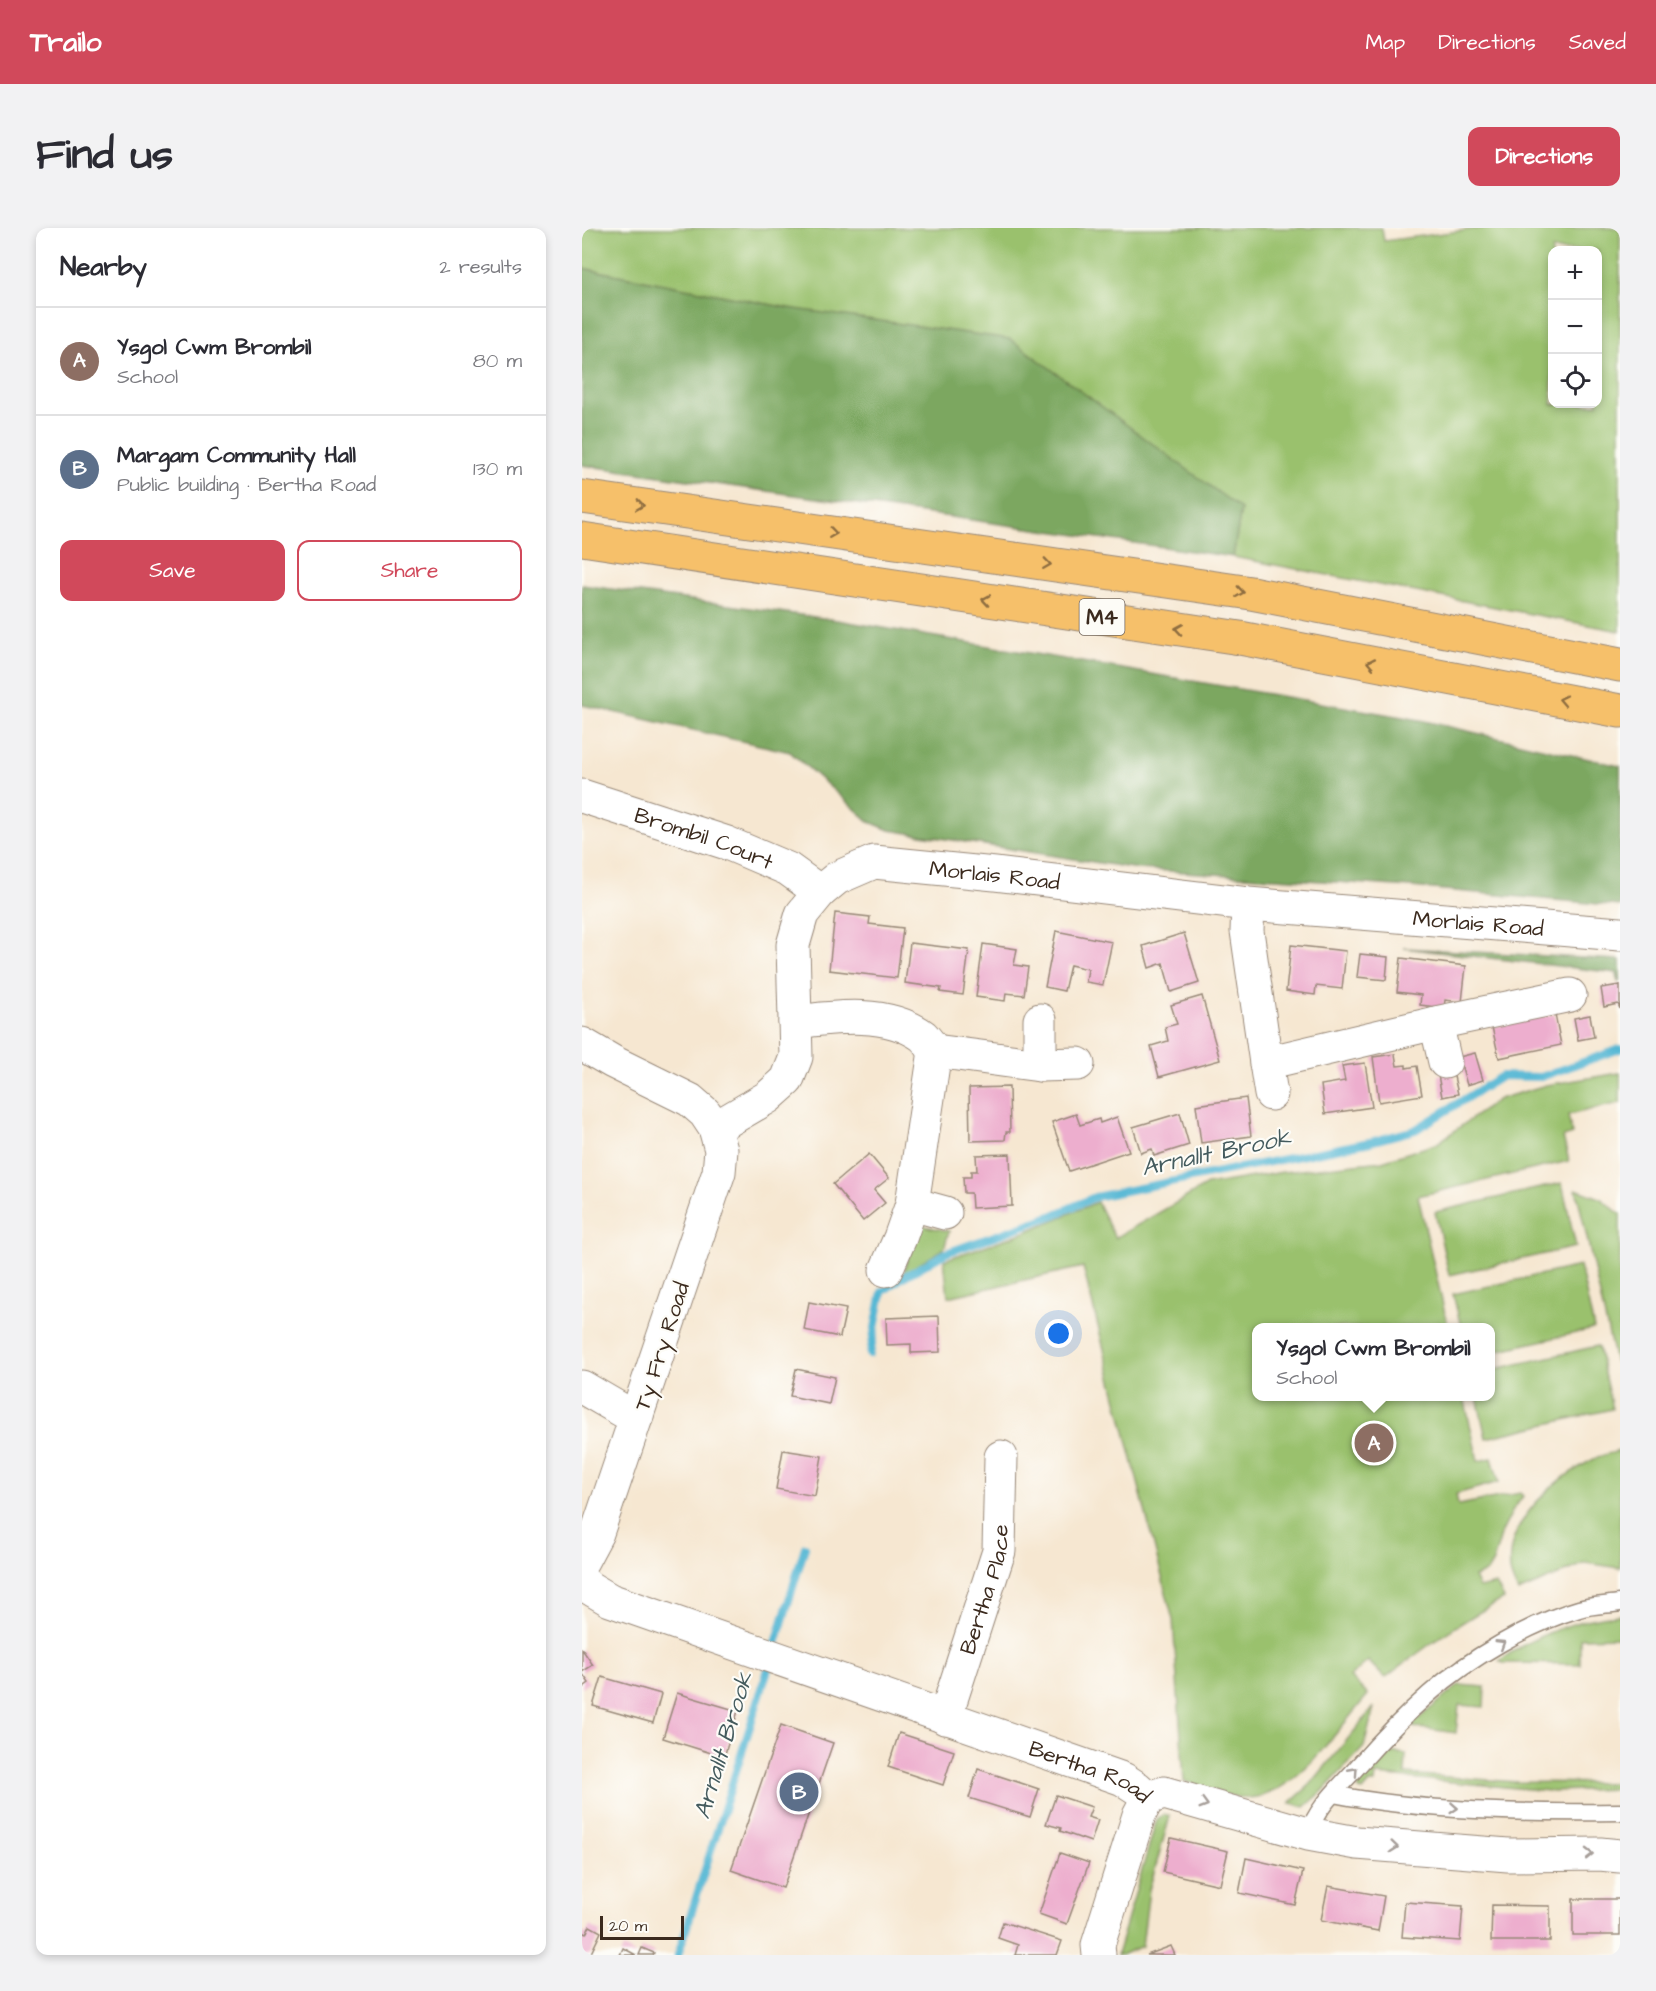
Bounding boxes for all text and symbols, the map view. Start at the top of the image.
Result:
text: Trailo [30,23,102,62]
text: Map [1365,28,1405,57]
text: Directions [1438,28,1536,57]
text: Saved [1569,28,1626,57]
text: Find us [36,127,173,185]
button: Directions [1468,127,1620,186]
map controls [1548,246,1602,408]
button: + [1548,246,1602,300]
text: Nearby [60,249,147,285]
text: 2 results [439,253,522,281]
button: − [1548,300,1602,354]
text: Ysgol Cwm Brombil [117,332,312,363]
text: A [73,347,86,375]
text: 80 m [473,347,522,375]
button: locate [1548,354,1602,408]
text: School [117,363,178,391]
text: Margam Community Hall [117,440,356,471]
text: B [72,455,87,483]
text: 130 m [473,455,522,483]
text: Public building · Bertha Road [117,471,376,499]
one-way arrow [635,499,645,511]
one-way arrow [828,527,838,539]
button: Save [60,540,285,601]
button: Share [297,540,522,601]
one-way arrow [1042,557,1051,569]
one-way arrow [1235,585,1244,597]
one-way arrow [982,594,991,606]
road number: M4 [1080,599,1124,635]
one-way arrow [1175,623,1184,635]
one-way arrow [1366,657,1376,670]
one-way arrow [1558,694,1568,707]
street label: Brombil Court [630,800,778,878]
street label: Morlais Road [928,854,1061,899]
street label: Morlais Road [1411,903,1545,945]
water label: Arnallt Brook [1138,1120,1295,1185]
street label: Ty Fry Road [627,1278,699,1415]
your location [1044,1319,1073,1348]
popup [1252,1323,1495,1401]
text: Ysgol Cwm Brombil [1276,1333,1471,1364]
text: School [1276,1364,1337,1392]
pin: A [1354,1420,1394,1466]
street label: Bertha Place [953,1524,1017,1659]
one-way arrow [1495,1640,1505,1652]
water label: Arnallt Brook [686,1667,763,1823]
street label: Bertha Road [1024,1733,1158,1811]
one-way arrow [1347,1767,1358,1777]
pin: B [780,1770,818,1814]
one-way arrow [1198,1797,1209,1809]
one-way arrow [1449,1801,1458,1814]
one-way arrow [1389,1840,1399,1853]
one-way arrow [1584,1848,1593,1860]
scale bar [600,1913,684,1940]
text: 20 m [609,1915,647,1937]

